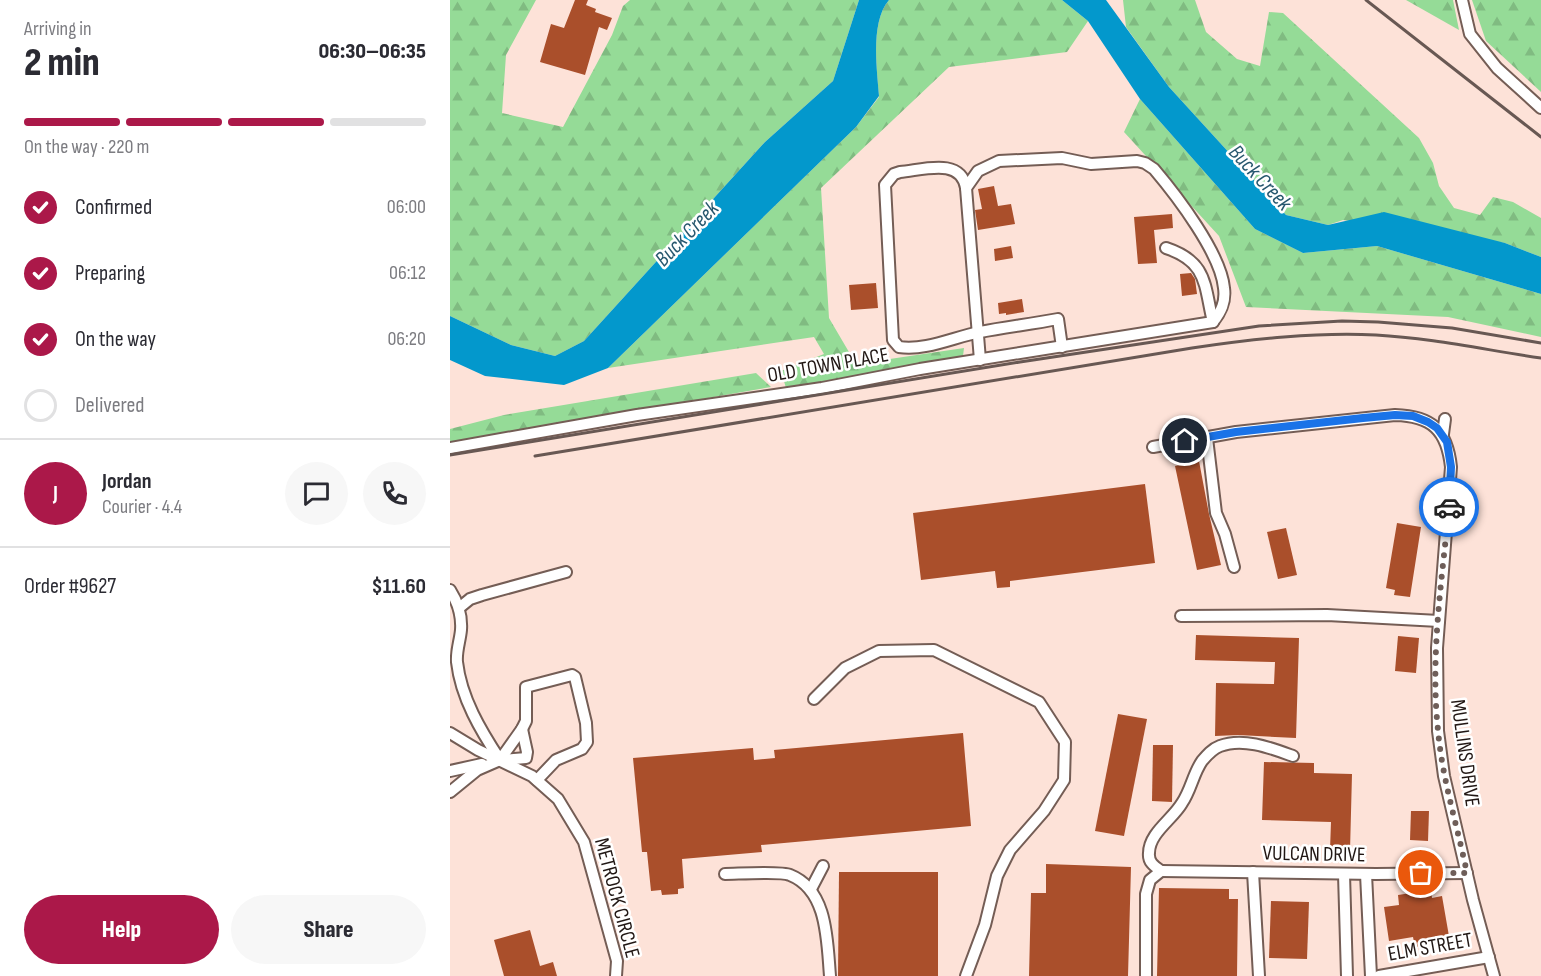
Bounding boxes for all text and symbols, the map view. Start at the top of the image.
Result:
text: Arriving in [24,17,92,41]
text: 06:30–06:35 [318,38,426,65]
text: 2 min [24,40,100,87]
text: On the way · 220 m [24,135,149,159]
water label: Buck Creek [1223,139,1298,217]
icon: check [24,191,57,224]
text: Confirmed [75,194,152,221]
text: 06:00 [387,195,426,219]
water label: Buck Creek [649,195,725,272]
icon: check [24,257,57,290]
text: Preparing [75,260,145,287]
text: 06:12 [389,261,426,285]
icon: check [24,323,57,356]
text: On the way [75,326,156,353]
text: 06:20 [387,327,426,351]
street label: OLD TOWN PLACE [766,342,890,388]
text: Delivered [75,392,144,419]
pin [1159,415,1210,466]
icon: home [1168,424,1201,457]
button: chat [285,462,348,525]
button: phone [363,462,426,525]
text: Jordan [102,468,151,495]
courier [1419,477,1479,537]
text: J [53,480,58,507]
icon: car [1433,491,1466,524]
text: Courier · 4.4 [102,495,182,519]
text: Order #9627 [24,573,116,600]
text: $11.60 [372,573,426,600]
street label: MULLINS DRIVE [1445,698,1485,808]
street label: METROCK CIRCLE [589,835,645,961]
street label: VULCAN DRIVE [1262,841,1366,867]
pin [1395,847,1446,898]
icon: bag [1404,856,1437,889]
button: Help [24,895,219,964]
button: Share [231,895,426,964]
street label: ELM STREET [1386,927,1475,967]

